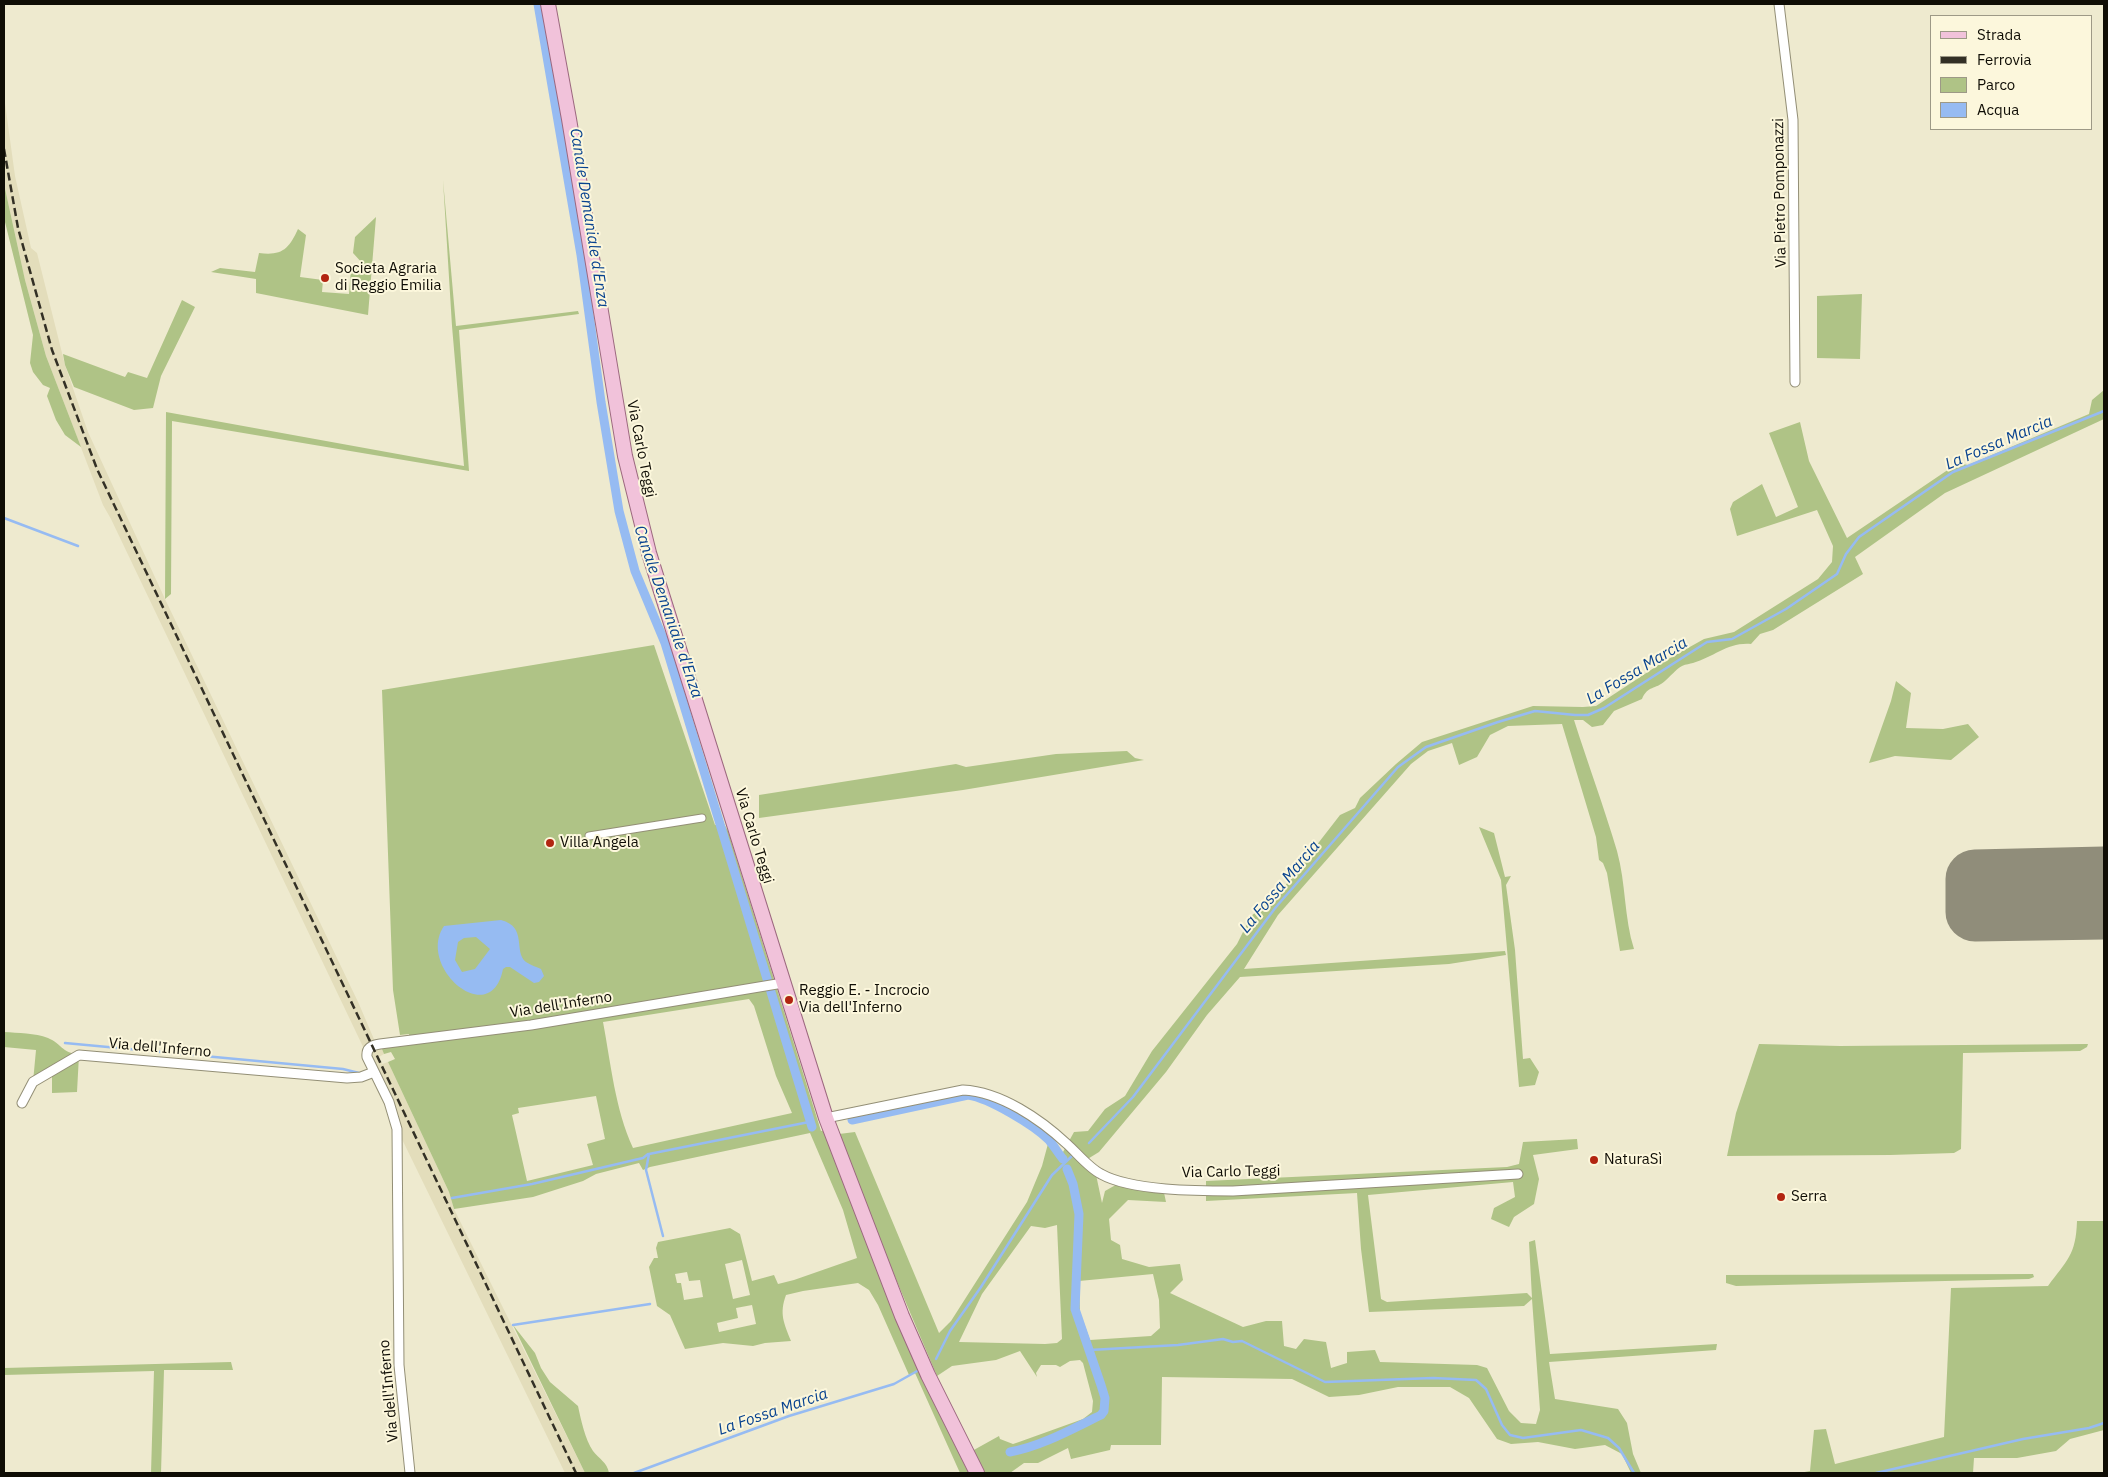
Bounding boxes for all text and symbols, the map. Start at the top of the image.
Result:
legend [1930,15,2093,130]
text: Strada [1977,25,2021,44]
text: Ferrovia [1977,50,2032,69]
text: Parco [1977,75,2015,94]
text: Acqua [1977,100,2019,119]
street label: Via Pietro Pomponazzi [1770,118,1790,268]
water label: Canale Demaniale d'Enza [565,127,613,309]
place label: Societa Agraria di Reggio Emilia [335,260,442,295]
marker: Societa Agraria di Reggio Emilia [319,272,331,284]
street label: Via Carlo Teggi [623,399,659,499]
water label: La Fossa Marcia [1942,412,2056,474]
water label: Canale Demaniale d'Enza [629,523,707,701]
water label: La Fossa Marcia [1583,633,1691,709]
street label: Via Carlo Teggi [731,786,777,886]
place label: Villa Angela [560,834,639,852]
marker: Villa Angela [544,837,556,849]
water label: La Fossa Marcia [1236,837,1324,937]
place label: Reggio E. - Incrocio Via dell'Inferno [799,982,930,1017]
street label: Via dell'Inferno [509,988,613,1022]
marker: Reggio E. - Incrocio Via dell'Inferno [783,994,795,1006]
street label: Via dell'Inferno [108,1035,212,1061]
place label: NaturaSì [1604,1151,1662,1169]
marker: NaturaSì [1588,1154,1600,1166]
street label: Via Carlo Teggi [1181,1162,1281,1182]
place label: Serra [1791,1188,1827,1206]
marker: Serra [1775,1191,1787,1203]
street label: Via dell'Inferno [376,1339,402,1443]
water label: La Fossa Marcia [716,1384,830,1440]

